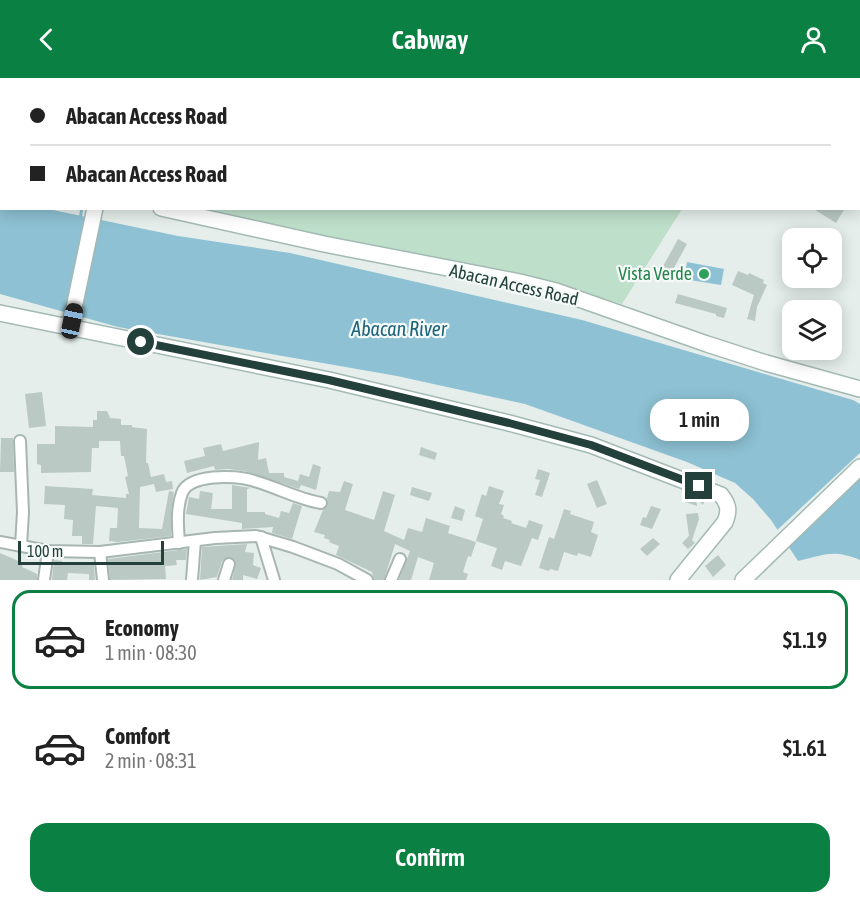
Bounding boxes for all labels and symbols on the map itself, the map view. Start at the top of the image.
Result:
street label: Abacan Access Road [448,259,581,310]
place label: Vista Verde [618,263,692,284]
marker: Vista Verde [697,267,711,281]
car [59,302,85,340]
water label: Abacan River [350,317,448,340]
route start [127,328,154,355]
callout: 1 min [650,399,748,441]
route end [685,472,712,499]
scale bar [18,538,164,565]

